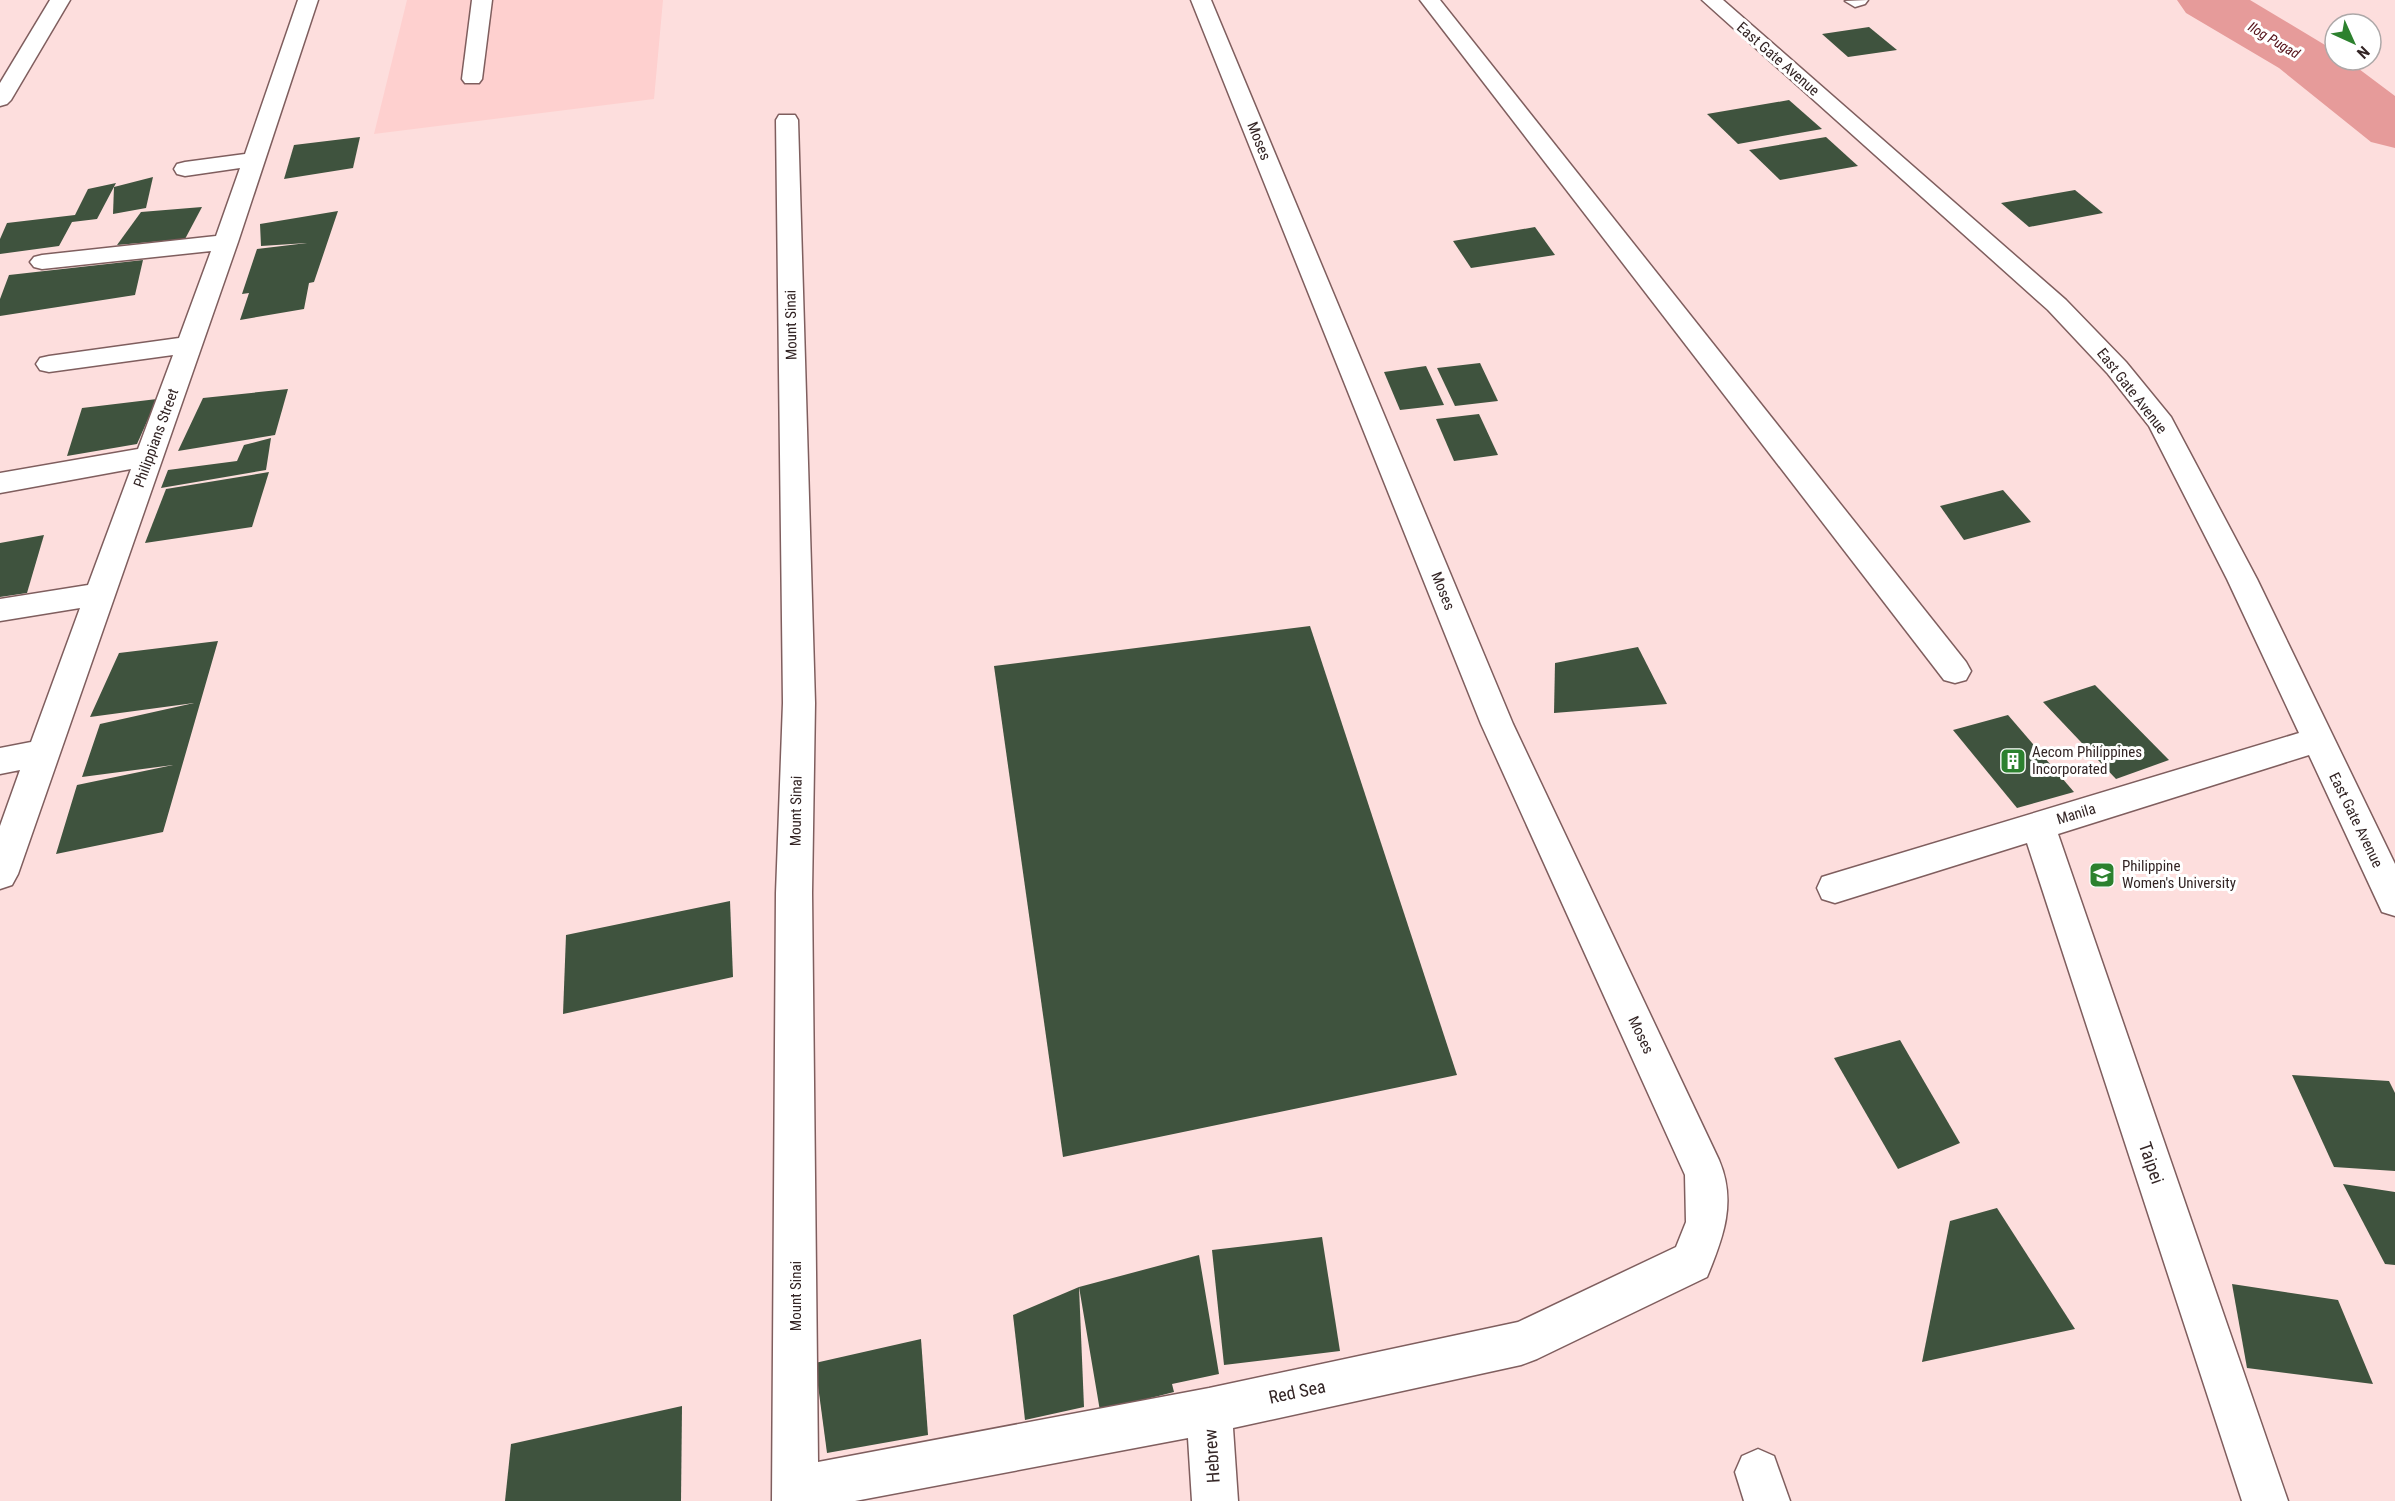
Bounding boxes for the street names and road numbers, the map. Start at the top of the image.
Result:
street label: East Gate Avenue [1733,18,1823,100]
street label: Moses [1243,119,1275,163]
street label: Mount Sinai [781,290,801,360]
street label: East Gate Avenue [2093,345,2171,437]
street label: Philippians Street [130,386,182,490]
street label: Moses [1427,569,1459,613]
street label: East Gate Avenue [2325,770,2387,870]
street label: Mount Sinai [786,776,806,846]
street label: Manila [2054,800,2098,828]
street label: Moses [1624,1013,1658,1057]
street label: Taipei [2135,1139,2168,1186]
street label: Mount Sinai [787,1261,805,1331]
street label: Red Sea [1267,1375,1327,1408]
street label: Hebrew [1199,1428,1224,1484]

